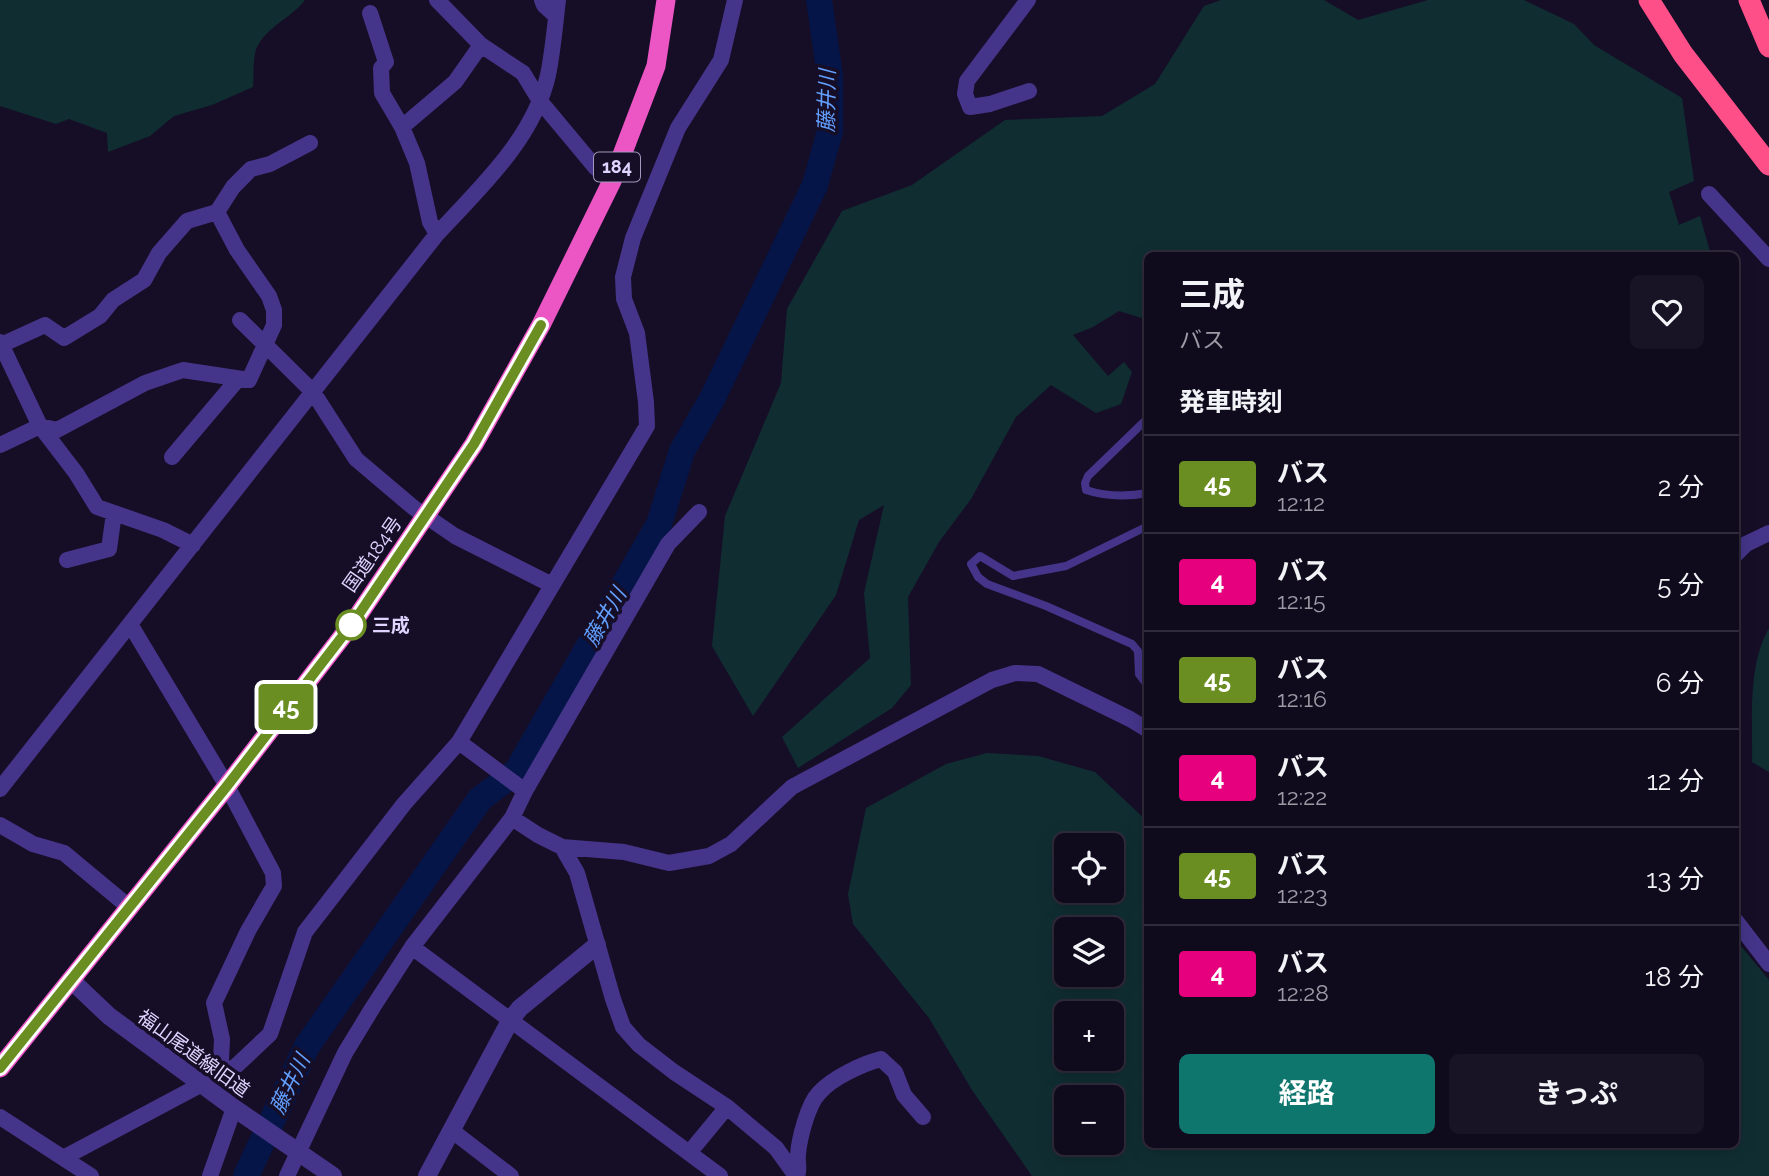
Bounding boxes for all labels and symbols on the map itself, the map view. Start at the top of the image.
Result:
water label: 藤井川 [813,67,840,133]
road number: 184 [594,152,640,182]
street label: 国道184号 [338,512,406,596]
water label: 藤井川 [578,581,632,650]
marker: 三成 [336,610,366,640]
place label: 三成 [372,614,410,636]
line badge: 45 [254,684,318,730]
street label: 福山尾道線旧道 [134,1005,254,1101]
water label: 藤井川 [265,1048,315,1118]

